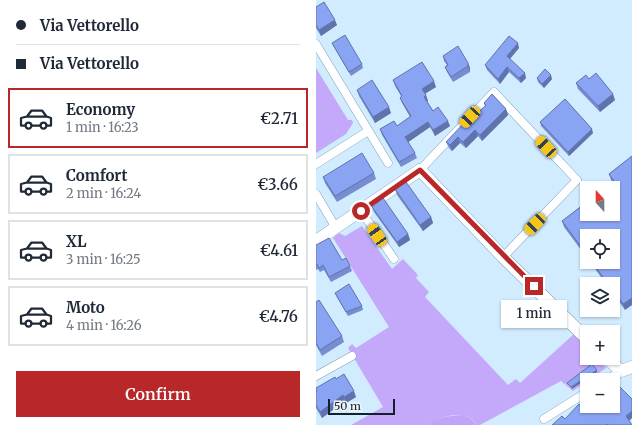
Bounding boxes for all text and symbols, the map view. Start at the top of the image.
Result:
text: Via Vettorello [40,16,139,35]
text: Via Vettorello [40,54,139,73]
icon: car [18,100,54,136]
text: Economy [66,100,135,119]
car [457,104,483,130]
text: €2.71 [260,109,298,128]
text: 1 min · 16:23 [66,119,139,136]
car [533,134,559,160]
icon: car [18,166,54,202]
text: Comfort [66,166,127,185]
text: €3.66 [257,175,298,194]
north arrow [580,181,620,221]
map controls [580,181,620,413]
text: 2 min · 16:24 [66,185,141,202]
route start [352,202,370,220]
car [522,211,548,237]
car [365,222,389,248]
button: locate [580,229,620,269]
icon: car [18,232,54,268]
text: XL [66,232,87,251]
text: €4.61 [260,241,298,260]
text: 3 min · 16:25 [66,251,141,268]
route end [525,277,543,295]
button: layers [580,277,620,317]
icon: car [18,298,54,334]
text: Moto [66,298,105,317]
callout: 1 min [501,300,567,328]
text: 1 min [517,305,551,322]
text: €4.76 [259,307,298,326]
text: 4 min · 16:26 [66,317,142,334]
button: + [580,325,620,365]
button: Confirm [16,371,300,417]
button: − [580,373,620,413]
scale bar [328,397,395,416]
text: 50 m [334,399,361,413]

